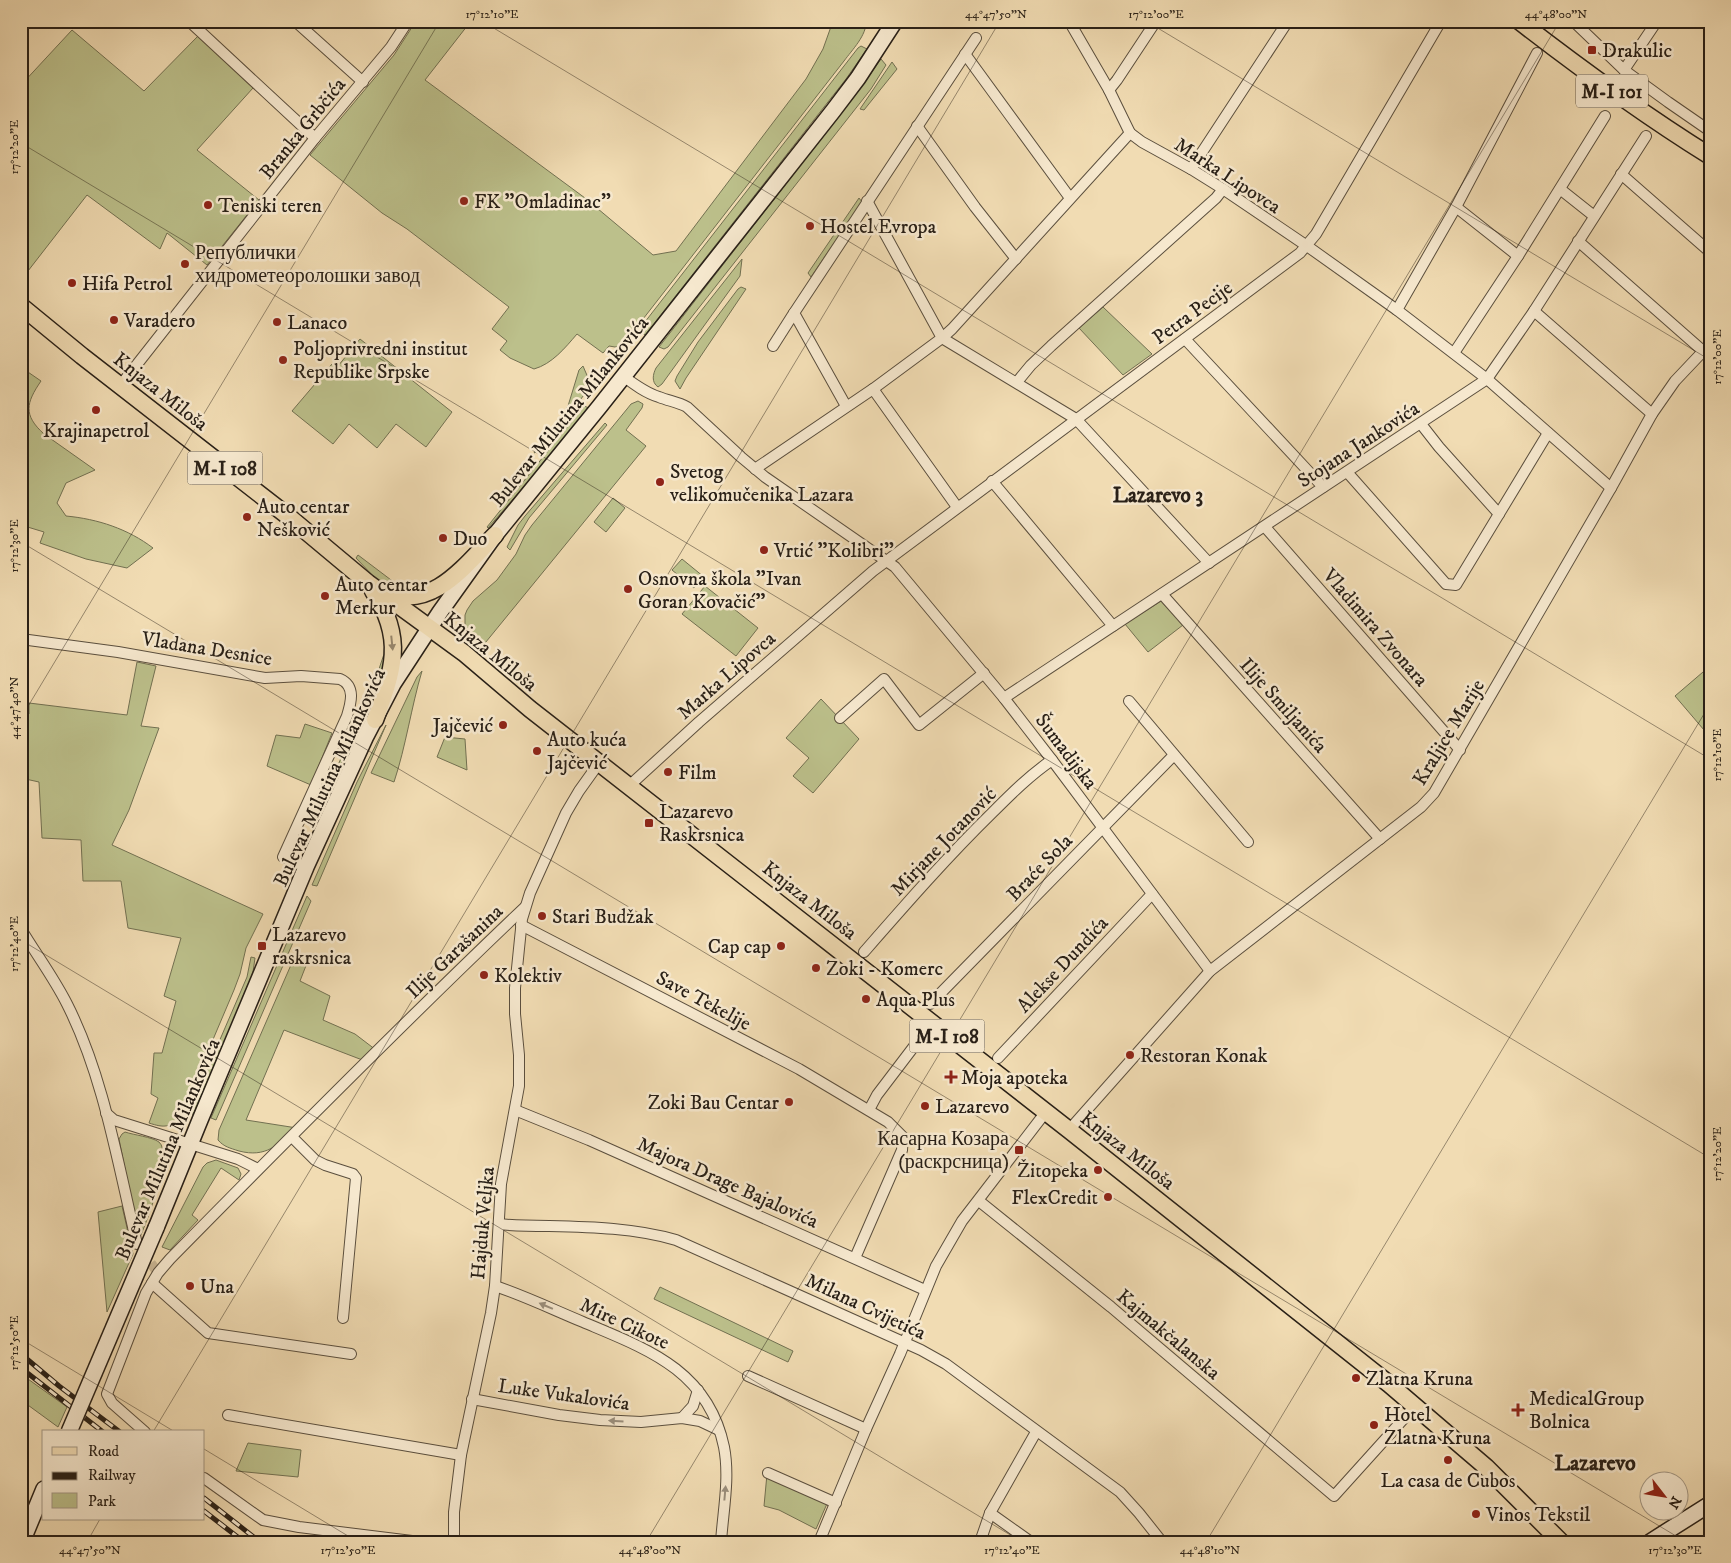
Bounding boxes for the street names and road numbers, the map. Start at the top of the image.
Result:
street label: Branka Grbčića [255,73,352,185]
road number: M-I 101 [1576,74,1648,108]
street label: Marka Lipovca [1169,133,1286,220]
street label: Petra Pecije [1148,276,1238,351]
street label: Bulevar Milutina Milankovića [485,311,655,512]
street label: Knjaza Miloša [108,347,213,437]
street label: Stojana Jankovića [1293,396,1425,494]
road number: M-I 108 [188,452,262,484]
street label: Vladimira Zvonara [1316,563,1433,693]
street label: Knjaza Miloša [438,607,542,698]
street label: Marka Lipovca [673,626,782,726]
street label: Vladana Desnice [139,627,274,672]
street label: Ilije Smiljanića [1234,653,1332,759]
street label: Bulevar Milutina Milankovića [269,664,392,891]
street label: Kraljice Marije [1408,675,1491,790]
street label: Šumadijska [1029,708,1104,795]
street label: Mirjane Jotanović [886,782,1003,902]
street label: Braće Sola [1002,829,1079,907]
street label: Knjaza Miloša [757,856,862,946]
street label: Ilije Garašanina [401,899,509,1004]
street label: Alekse Dundića [1012,911,1115,1019]
street label: Save Tekelije [652,966,755,1037]
road number: M-I 108 [910,1019,984,1052]
street label: Bulevar Milutina Milankovića [110,1035,227,1264]
street label: Knjaza Miloša [1075,1106,1180,1196]
street label: Majora Drage Bajalovića [633,1132,822,1235]
street label: Hajduk Veljka [466,1165,501,1281]
street label: Milana Cvijetića [801,1269,930,1346]
street label: Kajmakčalanska [1111,1285,1225,1386]
street label: Mire Cikote [576,1293,673,1356]
street label: Luke Vukalovića [496,1374,632,1417]

